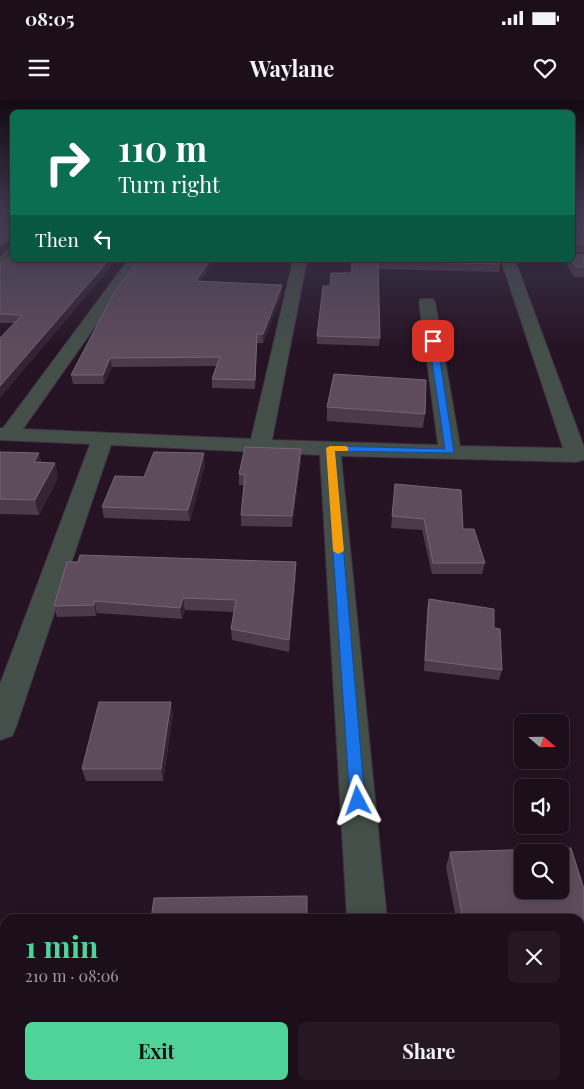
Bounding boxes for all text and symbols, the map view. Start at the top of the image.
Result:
text: 08:05 [25,5,74,31]
text: Waylane [250,53,334,83]
icon: menu [25,54,53,82]
icon: heart [531,54,559,82]
text: 110 m [118,124,207,171]
icon: right [35,130,100,195]
text: Turn right [118,169,220,199]
icon: left [89,225,117,253]
text: Then [35,226,79,252]
pin [412,320,454,362]
icon: arrive [419,327,447,355]
north arrow [514,714,569,769]
map controls [514,714,569,899]
position arrow [331,774,383,826]
button: sound [514,779,569,834]
button: search [514,844,569,899]
text: 1 min [25,926,99,966]
button: close [508,931,560,983]
text: 210 m · 08:06 [25,965,119,986]
button: Exit [25,1022,288,1080]
button: Share [298,1022,560,1080]

